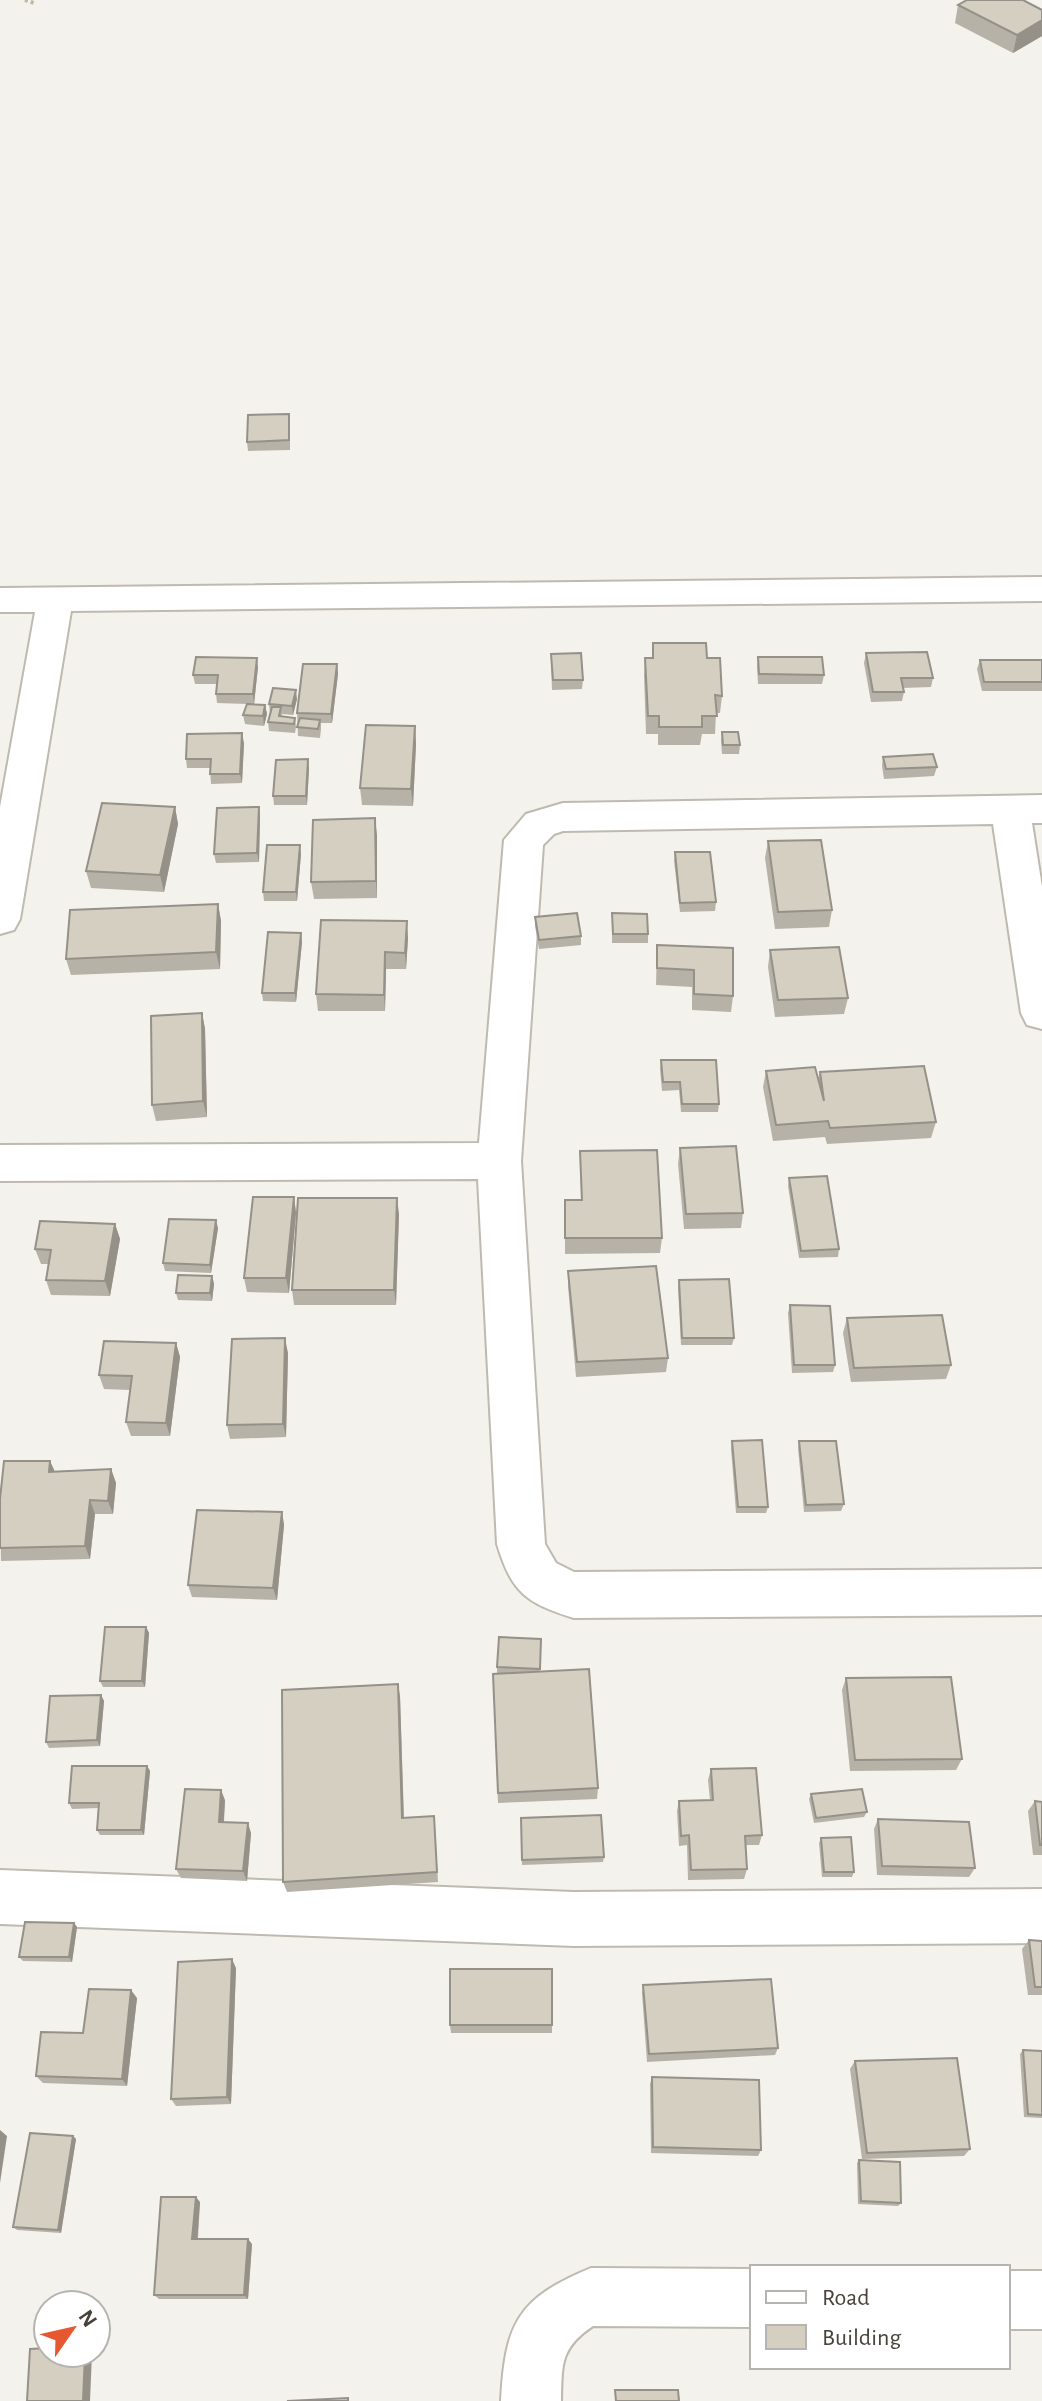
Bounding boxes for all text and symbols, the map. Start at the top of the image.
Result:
legend [750,2265,1010,2369]
text: Road [822,2286,870,2310]
north arrow [32,2289,112,2369]
text: N [74,2306,101,2331]
text: Building [822,2326,901,2350]

